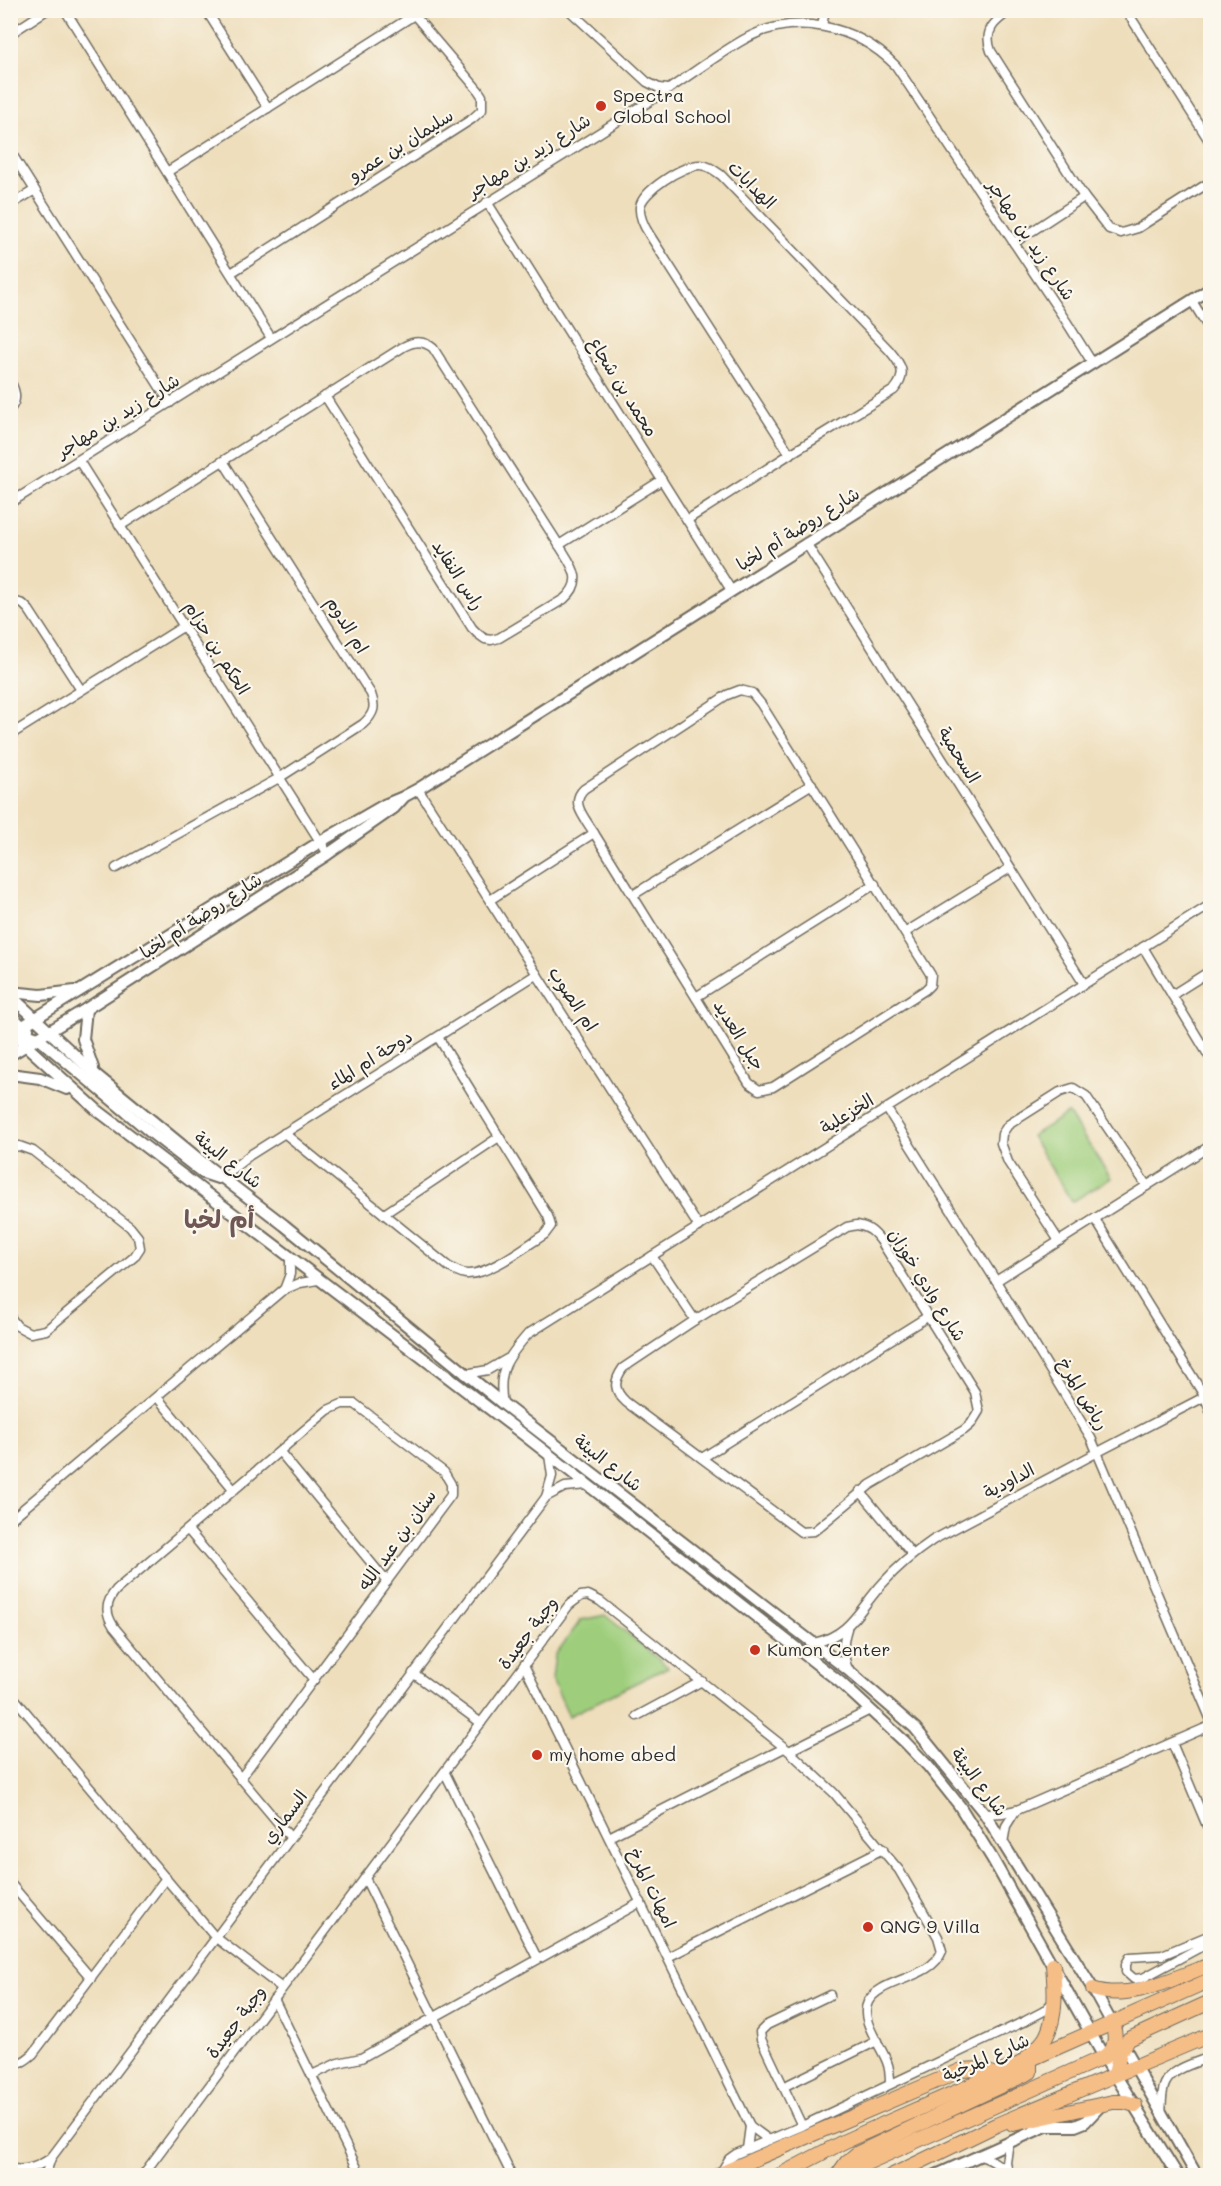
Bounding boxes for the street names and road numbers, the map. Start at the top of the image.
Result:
street label: سليمان بن عمرو [342,102,457,187]
street label: شارع زيد بن مهاجر [461,108,595,205]
street label: الهدايات [723,155,782,214]
street label: شارع زيد بن مهاجر [980,173,1081,305]
street label: محمد بن شجاع [583,332,664,442]
street label: شارع زيد بن مهاجر [50,368,184,465]
street label: شارع روضة أم لخبا [731,481,865,578]
street label: راس النفايد [427,535,490,614]
street label: ام الدوم [318,591,375,659]
street label: الحكم بن حزام [177,596,256,701]
street label: السحمية [933,722,987,787]
street label: شارع روضة أم لخبا [135,867,268,966]
street label: ام الصوب [541,961,604,1037]
street label: جبل العديد [709,994,771,1075]
street label: دوحة ام الماء [322,1023,418,1097]
street label: الخزعلية [815,1087,878,1139]
street label: شارع البيئة [189,1125,268,1194]
street label: شارع وادي خوزان [882,1223,972,1347]
street label: رياض المرخ [1052,1353,1115,1435]
street label: شارع البيئة [569,1428,648,1497]
street label: الداودية [979,1457,1038,1504]
street label: سنان بن عبد الله [351,1484,441,1595]
street label: وجبة جعيدة [492,1591,563,1674]
street label: شارع البيئة [945,1742,1013,1821]
street label: السماري [256,1785,314,1849]
street label: امهات المرخ [622,1843,683,1932]
street label: وجبة جعيدة [200,1980,271,2063]
street label: شارع المرخية [938,2027,1033,2088]

